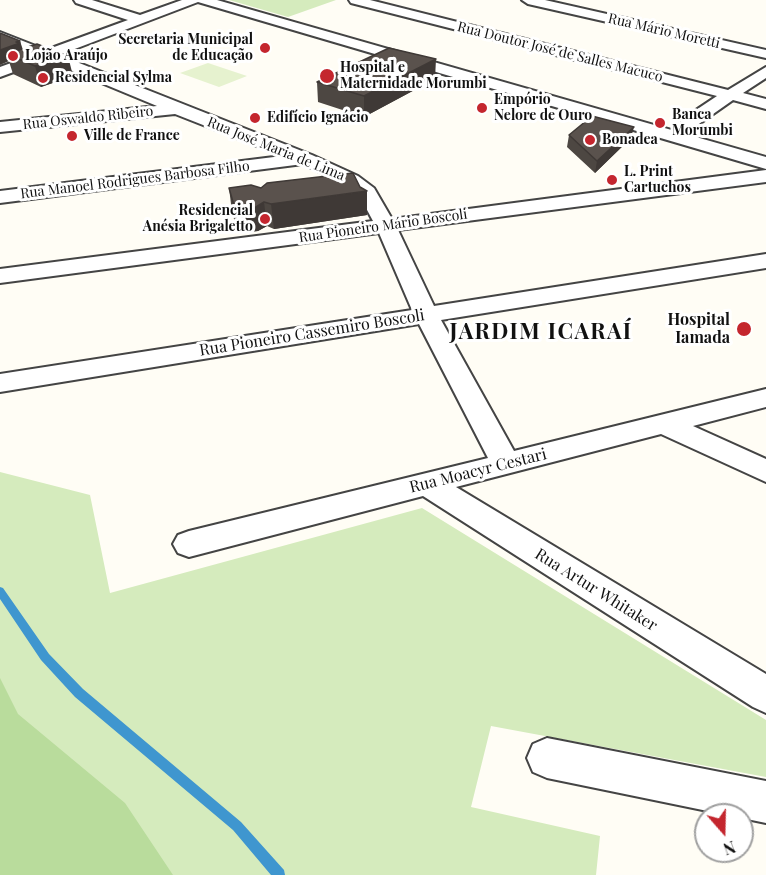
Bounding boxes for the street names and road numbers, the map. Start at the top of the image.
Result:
street label: Rua Mário Moretti [606,10,722,52]
street label: Rua Doutor José de Salles Macuco [456,18,664,86]
street label: Rua Oswaldo Ribeiro [22,103,154,133]
street label: Rua José Maria de Lima [205,114,347,184]
street label: Rua Manoel Rodrigues Barbosa Filho [19,158,251,202]
street label: Rua Pioneiro Mário Boscoli [298,206,468,246]
street label: Rua Pioneiro Cassemiro Boscoli [198,306,426,360]
street label: Rua Moacyr Cestari [407,445,549,497]
street label: Rua Artur Whitaker [531,545,661,635]

